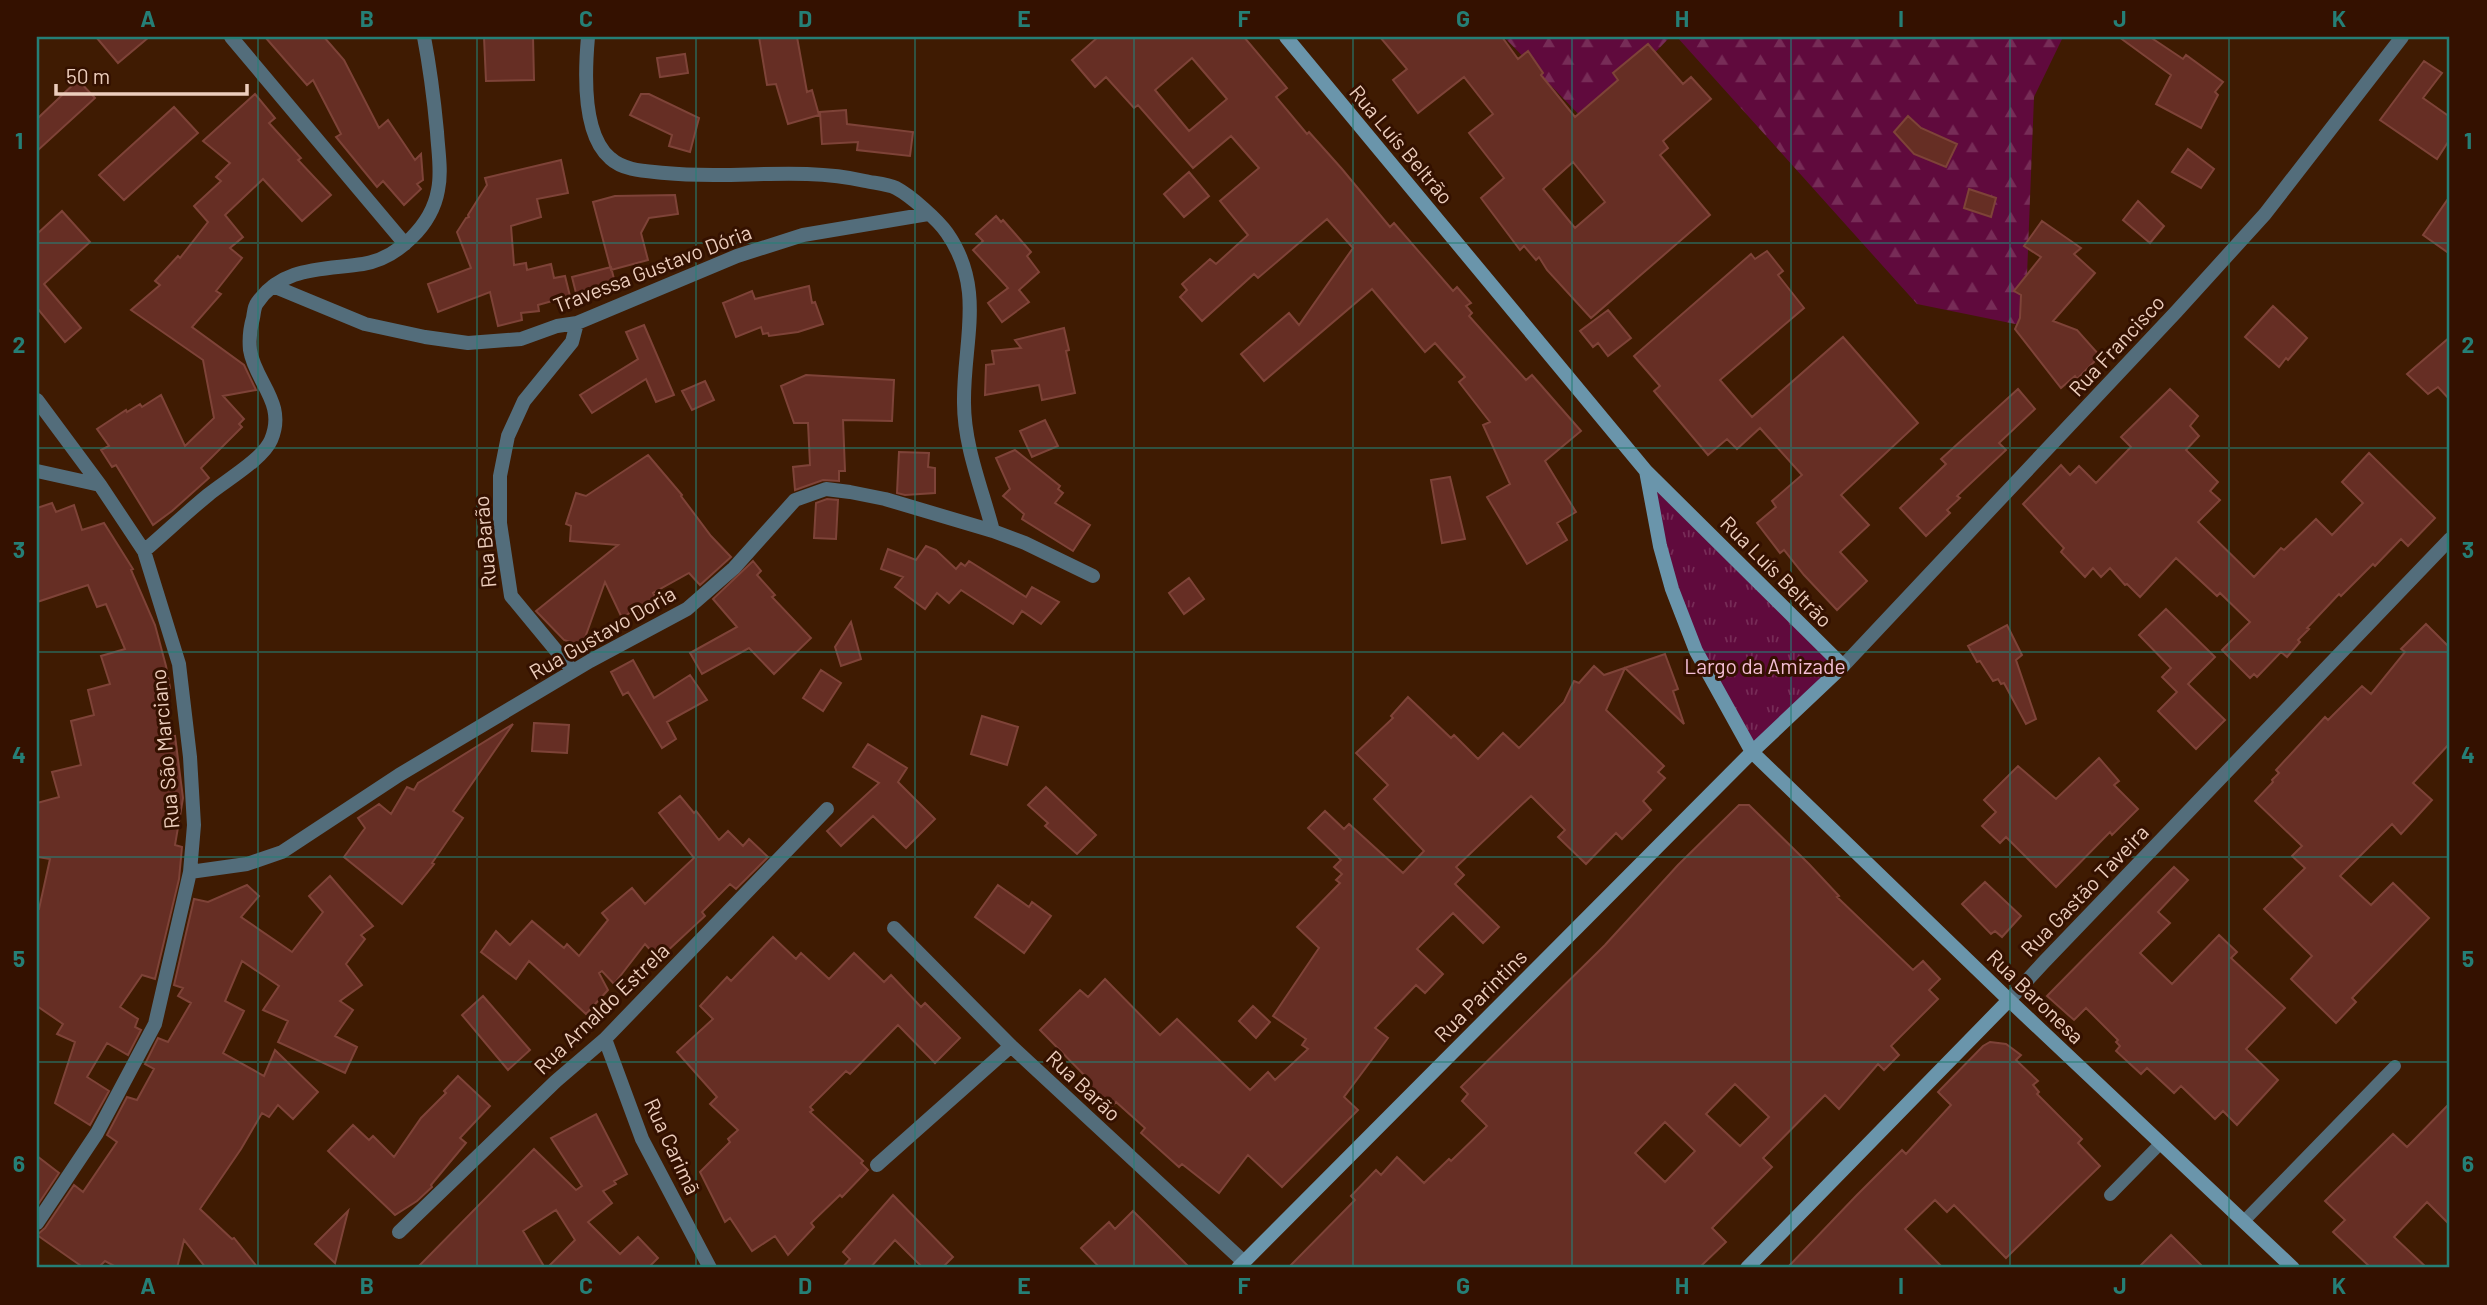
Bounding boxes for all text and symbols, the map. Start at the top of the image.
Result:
text: A [140,4,156,32]
text: B [360,4,374,32]
text: C [579,4,593,32]
text: D [798,4,812,32]
text: E [1017,4,1031,32]
text: F [1238,4,1251,32]
text: G [1456,4,1470,32]
text: H [1675,4,1689,32]
text: I [1898,4,1904,32]
text: J [2113,4,2127,32]
text: K [2332,4,2346,32]
scale bar [56,52,247,96]
text: 50 m [66,63,110,88]
street label: Rua Luís Beltrão [1345,79,1459,209]
text: 1 [15,126,23,154]
text: 1 [2464,126,2472,154]
street label: Travessa Gustavo Dória [549,219,755,317]
street label: Rua Francisco [2063,289,2169,401]
text: 2 [13,330,25,358]
text: 2 [2462,330,2474,358]
street label: Rua Barão [468,495,500,589]
street label: Rua Luís Beltrão [1716,510,1838,632]
text: 3 [13,535,25,563]
text: 3 [2462,535,2474,563]
street label: Rua Gustavo Doria [524,580,680,684]
park label: Largo da Amizade [1684,653,1846,678]
street label: Rua São Marciano [145,668,183,830]
text: 4 [12,740,26,768]
text: 4 [2461,740,2475,768]
street label: Rua Gastão Taveira [2015,819,2153,961]
street label: Rua Arnaldo Estrela [528,937,674,1079]
street label: Rua Parintins [1428,943,1532,1047]
text: 5 [13,944,25,972]
street label: Rua Baronesa [1982,944,2090,1048]
text: 5 [2462,944,2474,972]
street label: Rua Barão [1042,1044,1126,1126]
street label: Rua Carimã [640,1094,706,1198]
text: 6 [13,1149,25,1177]
text: 6 [2462,1149,2474,1177]
text: A [140,1271,156,1299]
text: B [360,1271,374,1299]
text: C [579,1271,593,1299]
text: D [798,1271,812,1299]
text: E [1017,1271,1031,1299]
text: F [1238,1271,1251,1299]
text: G [1456,1271,1470,1299]
text: H [1675,1271,1689,1299]
text: I [1898,1271,1904,1299]
text: J [2113,1271,2127,1299]
text: K [2332,1271,2346,1299]

